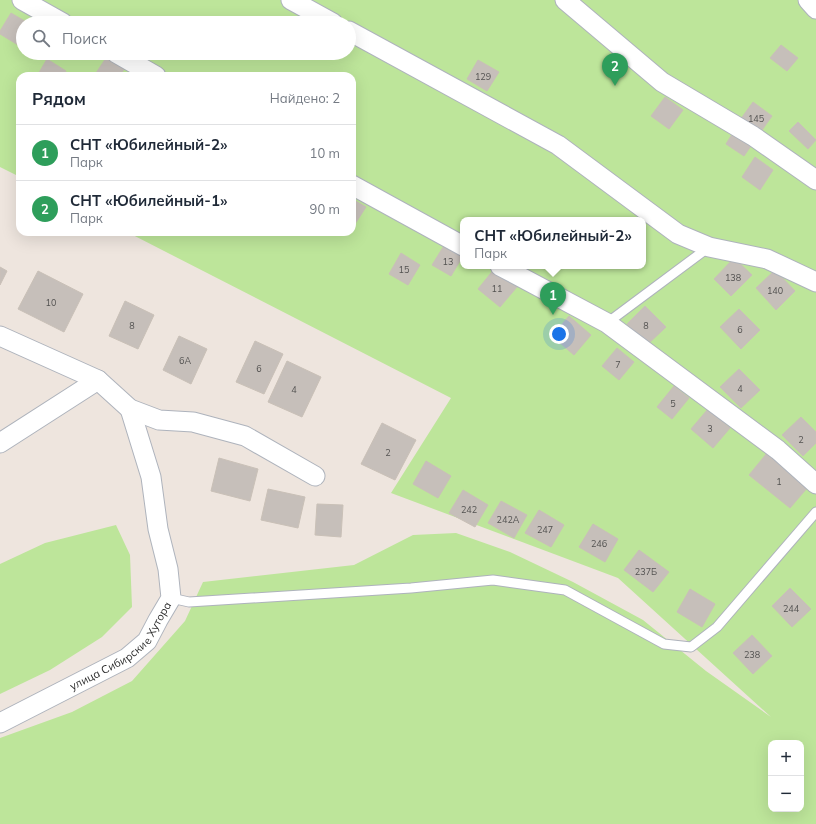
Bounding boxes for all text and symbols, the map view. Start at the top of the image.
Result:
search box [16,16,356,60]
icon: search [30,27,52,49]
text: Поиск [62,29,107,48]
pin: 2 [602,53,628,86]
house number: 129 [475,71,491,82]
text: Рядом [32,88,86,109]
text: Найдено: 2 [270,90,340,106]
house number: 145 [748,113,765,124]
text: СНТ «Юбилейный-2» [70,135,227,154]
text: 1 [41,145,49,161]
text: 10 m [310,145,340,161]
text: Парк [70,154,103,170]
text: СНТ «Юбилейный-1» [70,191,227,210]
text: 2 [41,201,49,217]
text: 90 m [310,201,340,217]
text: Парк [70,210,103,226]
popup [460,217,646,269]
text: СНТ «Юбилейный-2» [474,226,632,245]
text: Парк [474,245,507,261]
house number: 13 [443,256,453,267]
house number: 15 [399,264,410,275]
house number: 138 [725,272,741,283]
pin: 1 [540,282,566,315]
house number: 11 [492,283,502,294]
house number: 140 [767,285,783,296]
house number: 10 [46,297,56,308]
house number: 8 [129,320,135,331]
house number: 8 [643,320,649,331]
your location [549,324,569,344]
house number: 6 [737,324,743,335]
house number: 6А [179,355,191,366]
house number: 7 [615,359,621,370]
house number: 6 [256,363,262,374]
house number: 4 [737,383,743,394]
house number: 4 [291,384,297,395]
house number: 5 [670,398,676,409]
house number: 3 [707,423,713,434]
house number: 2 [798,434,804,445]
house number: 2 [385,447,391,458]
house number: 1 [776,476,782,487]
house number: 242 [461,504,477,515]
house number: 242А [497,514,520,525]
house number: 247 [537,524,553,535]
house number: 246 [591,538,607,549]
house number: 237Б [635,566,657,577]
street label: улица Сибирские Хутора [67,599,174,693]
house number: 244 [783,603,800,614]
house number: 238 [744,649,760,660]
map controls [768,740,804,812]
button: + [768,740,804,776]
button: − [768,776,804,812]

